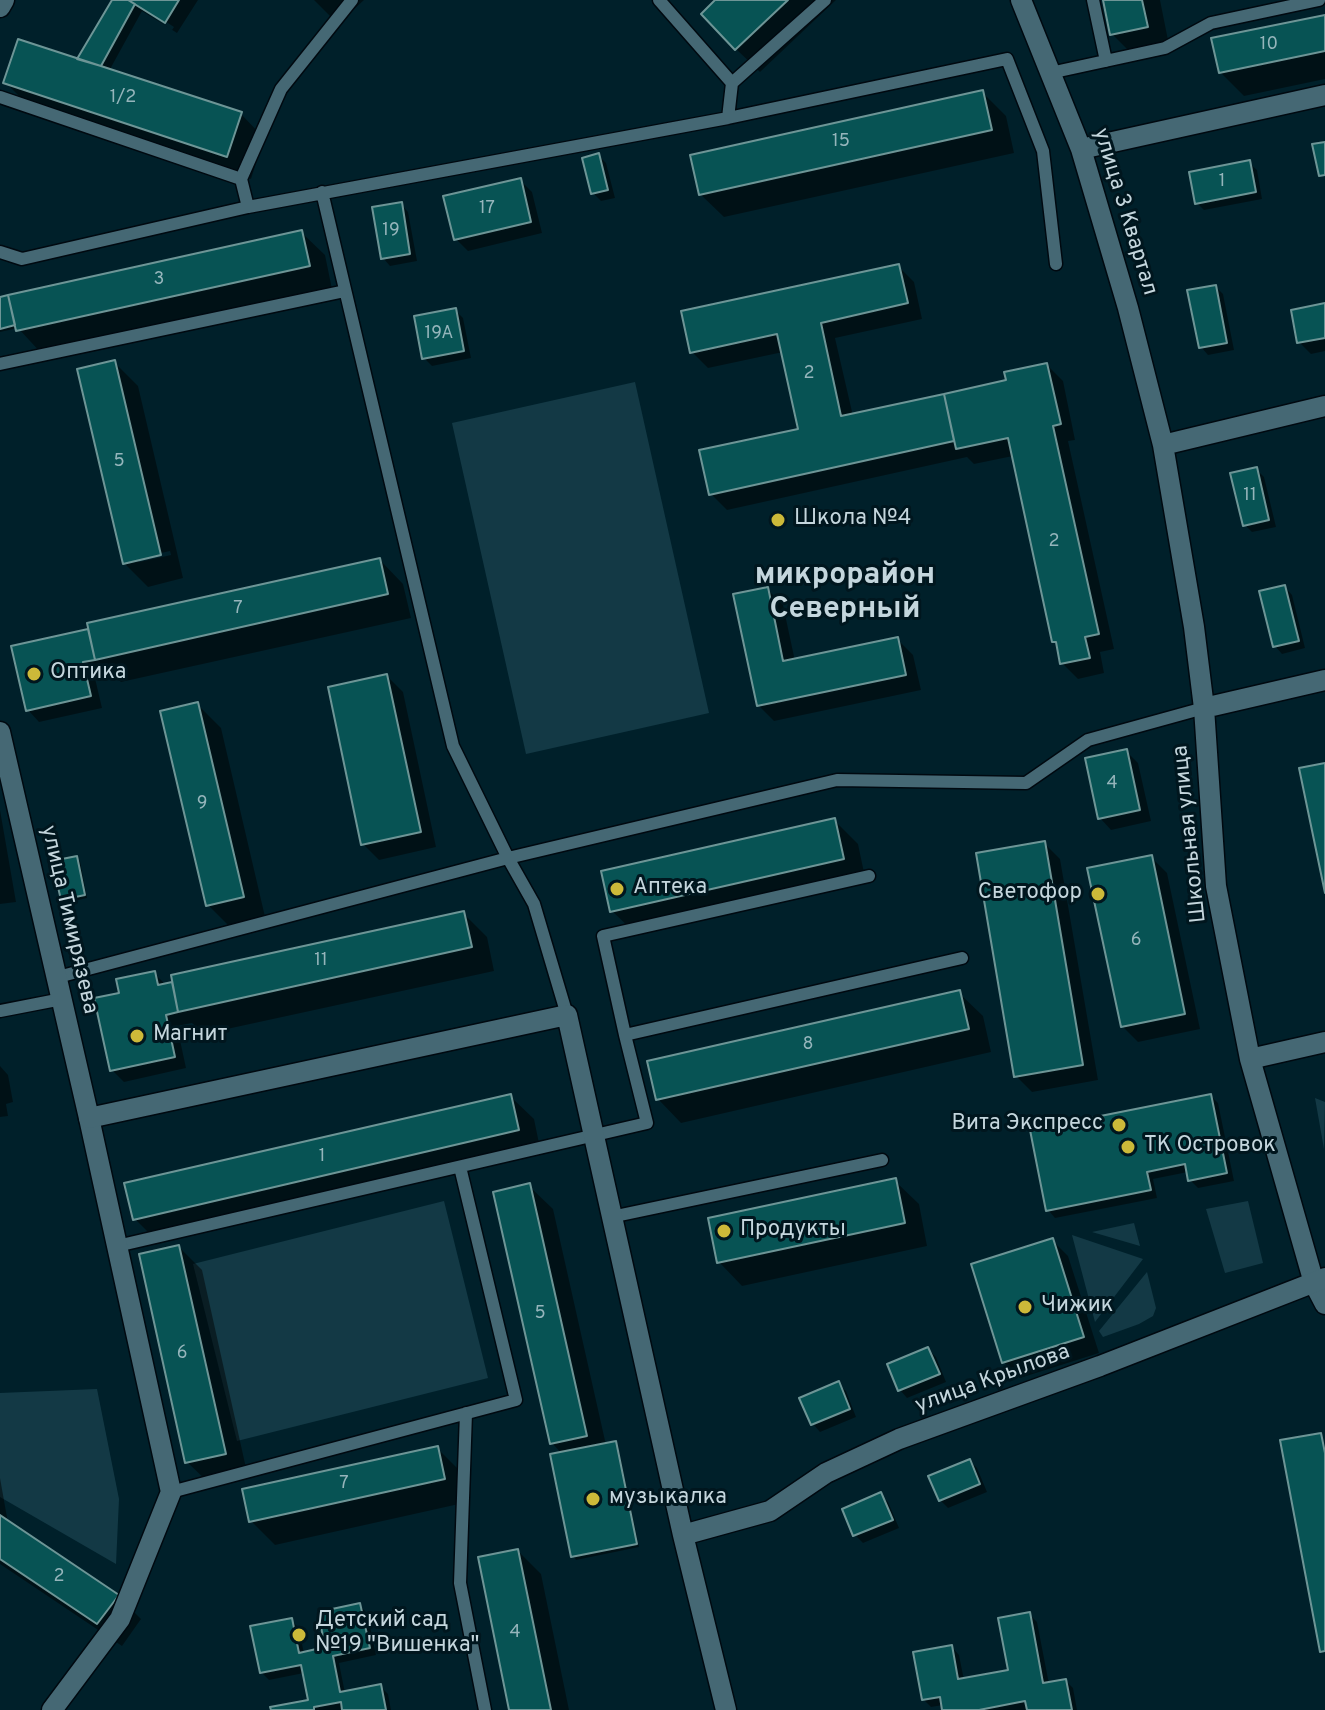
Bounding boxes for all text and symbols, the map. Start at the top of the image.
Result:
house number: 10 [1260,34,1278,56]
house number: 1/2 [110,87,136,109]
street label: улица 3 Квартал [1086,125,1162,299]
house number: 15 [832,131,850,153]
house number: 1 [1219,171,1225,193]
house number: 17 [479,198,495,220]
house number: 19 [382,220,400,242]
house number: 3 [154,269,164,291]
house number: 19А [425,323,453,345]
house number: 2 [803,363,815,385]
house number: 5 [113,451,125,473]
house number: 11 [1243,485,1257,507]
place label: Школа №4 [794,507,911,533]
marker: Школа №4 [769,511,787,529]
house number: 2 [1048,531,1060,553]
district label: микрорайон Северный [755,559,935,630]
house number: 7 [233,598,243,620]
place label: Оптика [50,661,126,687]
marker: Оптика [25,665,43,683]
street label: Школьная улица [1169,744,1213,924]
house number: 4 [1106,773,1118,795]
house number: 9 [197,793,207,815]
street label: улица Тимирязева [33,823,103,1017]
place label: Аптека [633,876,707,902]
marker: Аптека [608,880,626,898]
place label: Светофор [978,881,1082,907]
marker: Светофор [1089,885,1107,903]
house number: 6 [1131,930,1141,952]
house number: 11 [314,950,328,972]
place label: Магнит [153,1023,227,1049]
marker: Магнит [128,1027,146,1045]
house number: 8 [803,1034,813,1056]
place label: Вита Экспресс [952,1112,1103,1138]
marker: Вита Экспресс [1110,1116,1128,1134]
place label: ТК Островок [1144,1134,1276,1160]
marker: ТК Островок [1119,1138,1137,1156]
house number: 1 [319,1146,325,1168]
place label: Продукты [740,1218,846,1244]
marker: Продукты [715,1222,733,1240]
place label: Чижик [1041,1294,1113,1320]
marker: Чижик [1016,1298,1034,1316]
house number: 5 [534,1303,546,1325]
street label: улица Крылова [912,1340,1074,1420]
house number: 6 [177,1343,187,1365]
house number: 7 [339,1473,349,1495]
place label: музыкалка [609,1486,727,1512]
marker: музыкалка [584,1490,602,1508]
house number: 2 [53,1566,65,1588]
place label: Детский сад №19 "Вишенка" [315,1609,479,1660]
house number: 4 [509,1622,521,1644]
marker: Детский сад №19 "Вишенка" [290,1626,308,1644]

